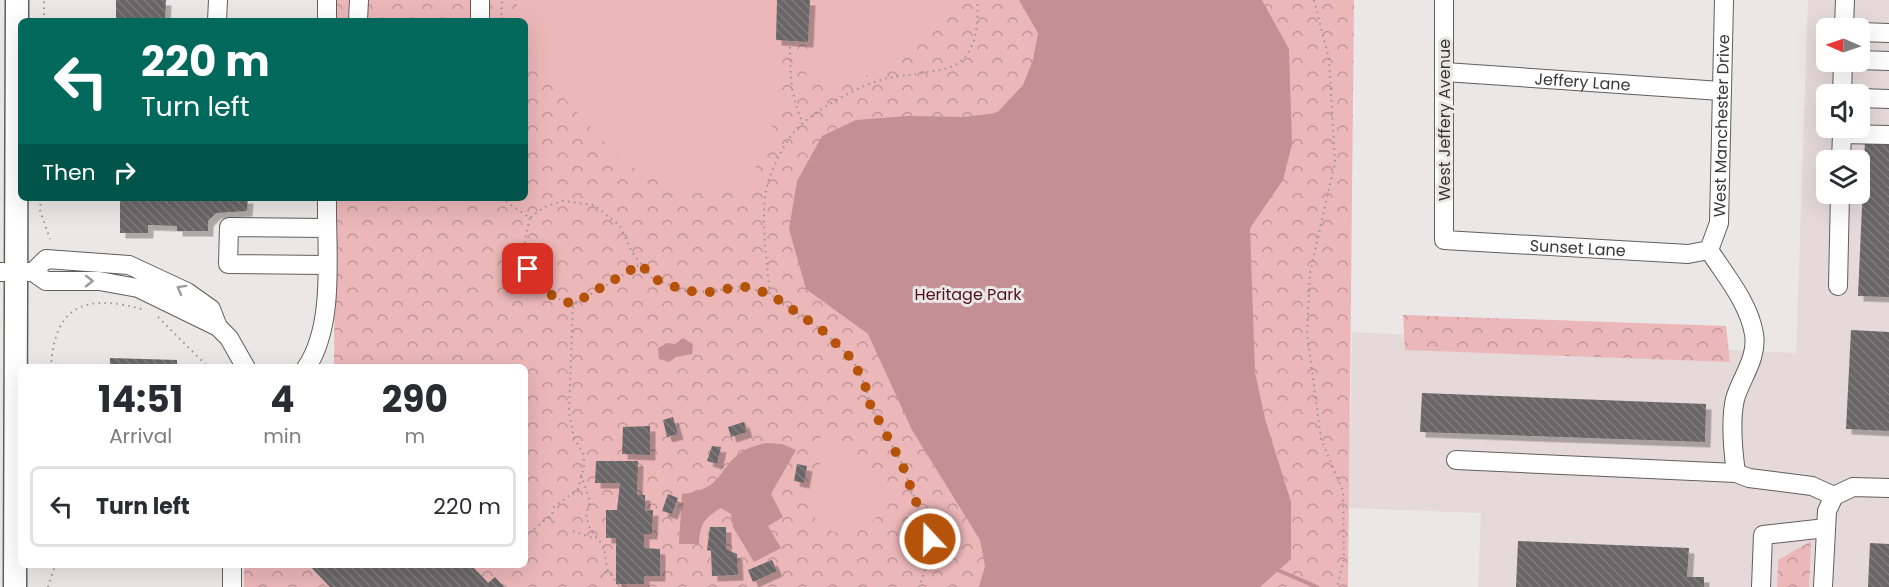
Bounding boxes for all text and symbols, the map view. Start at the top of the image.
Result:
north arrow [1816,18,1870,72]
map controls [1816,18,1870,204]
text: 220 m [141,32,270,91]
street label: West Manchester Drive [1708,34,1735,218]
street label: West Jeffery Avenue [1433,39,1456,201]
icon: left [42,42,120,120]
street label: Jeffery Lane [1534,67,1631,97]
button: sound [1816,84,1870,138]
text: Turn left [141,88,250,125]
button: layers [1816,150,1870,204]
icon: right [108,156,141,189]
text: Then [42,157,96,188]
street label: Sunset Lane [1529,234,1627,262]
pin [502,243,553,294]
icon: arrive [511,252,544,285]
one-way arrow [85,275,94,287]
park label: Heritage Park [915,283,1022,306]
one-way arrow [176,285,187,296]
text: 14:51 [98,374,183,425]
text: 4 [270,374,295,425]
text: 290 [382,374,448,425]
text: Arrival [109,422,172,450]
text: min [263,422,302,450]
text: m [404,422,425,450]
icon: left [45,490,78,523]
text: Turn left [96,491,190,522]
text: 220 m [433,491,501,522]
position arrow [898,507,962,571]

